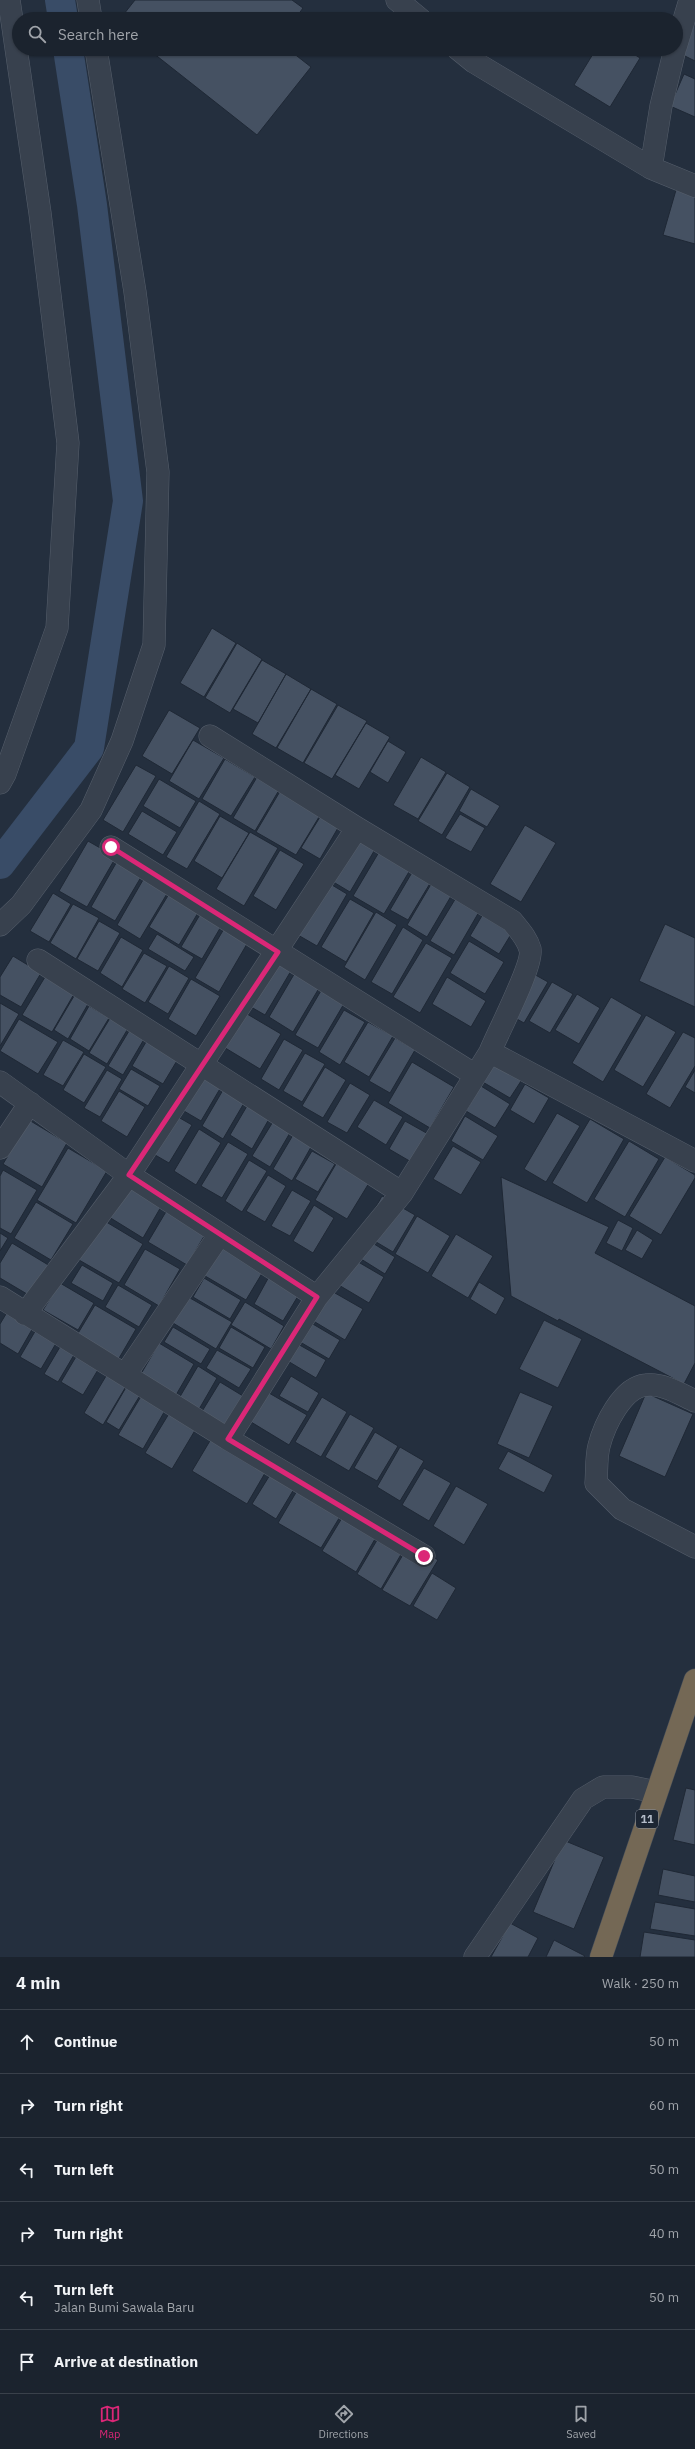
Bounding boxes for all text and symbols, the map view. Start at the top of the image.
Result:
search box [12,12,683,56]
icon: search [26,23,48,45]
text: Search here [58,25,138,44]
route start [102,838,120,856]
route end [415,1547,433,1565]
road number: 11 [636,1810,658,1828]
text: 4 min [16,1972,60,1994]
text: Walk · 250 m [602,1975,679,1992]
icon: ahead [16,2031,38,2053]
text: Continue [54,2032,118,2051]
text: 50 m [649,2033,679,2050]
icon: right [16,2095,38,2117]
text: Turn right [54,2096,123,2115]
text: 60 m [649,2097,679,2114]
icon: left [16,2159,38,2181]
text: Turn left [54,2160,114,2179]
text: 50 m [649,2161,679,2178]
icon: right [16,2223,38,2245]
text: Turn right [54,2224,123,2243]
text: 40 m [649,2225,679,2242]
text: Turn left [54,2280,114,2299]
icon: left [16,2287,38,2309]
text: 50 m [649,2289,679,2306]
text: Jalan Bumi Sawala Baru [54,2299,194,2316]
icon: arrive [16,2351,38,2373]
text: Arrive at destination [54,2352,198,2371]
tab: Map [99,2403,121,2441]
tab: Directions [319,2403,369,2441]
tab: Saved [566,2403,596,2441]

